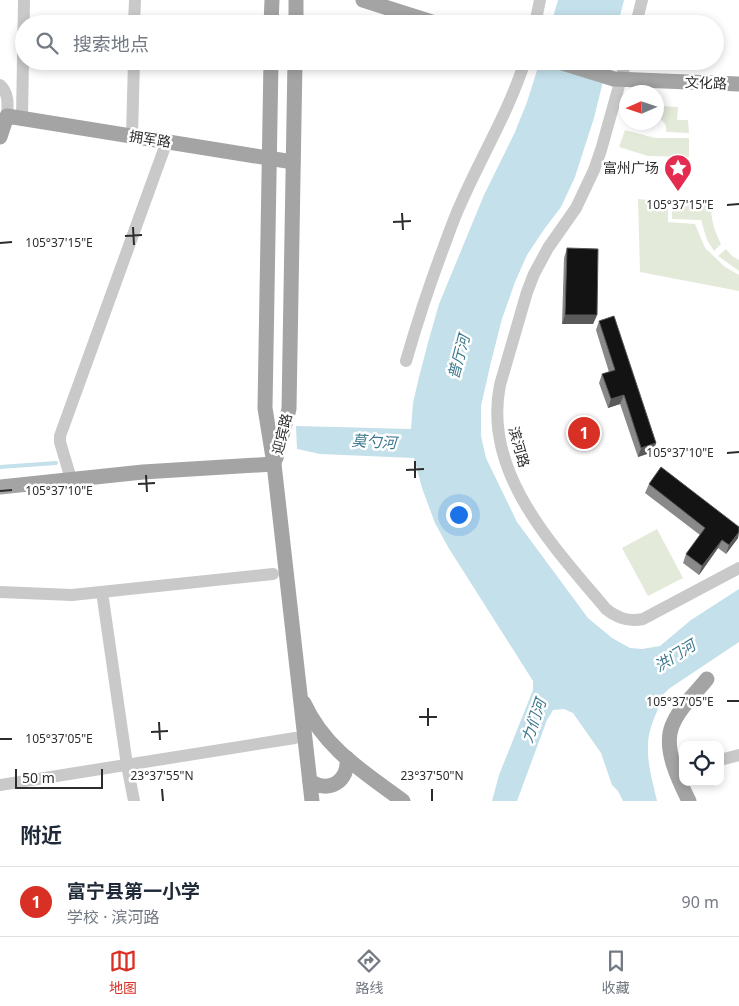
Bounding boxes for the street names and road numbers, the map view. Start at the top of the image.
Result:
street label: 文化路 [685,72,727,93]
street label: 拥军路 [128,126,172,151]
street label: 迎宾路 [267,411,296,457]
street label: 滨河路 [505,424,534,470]

